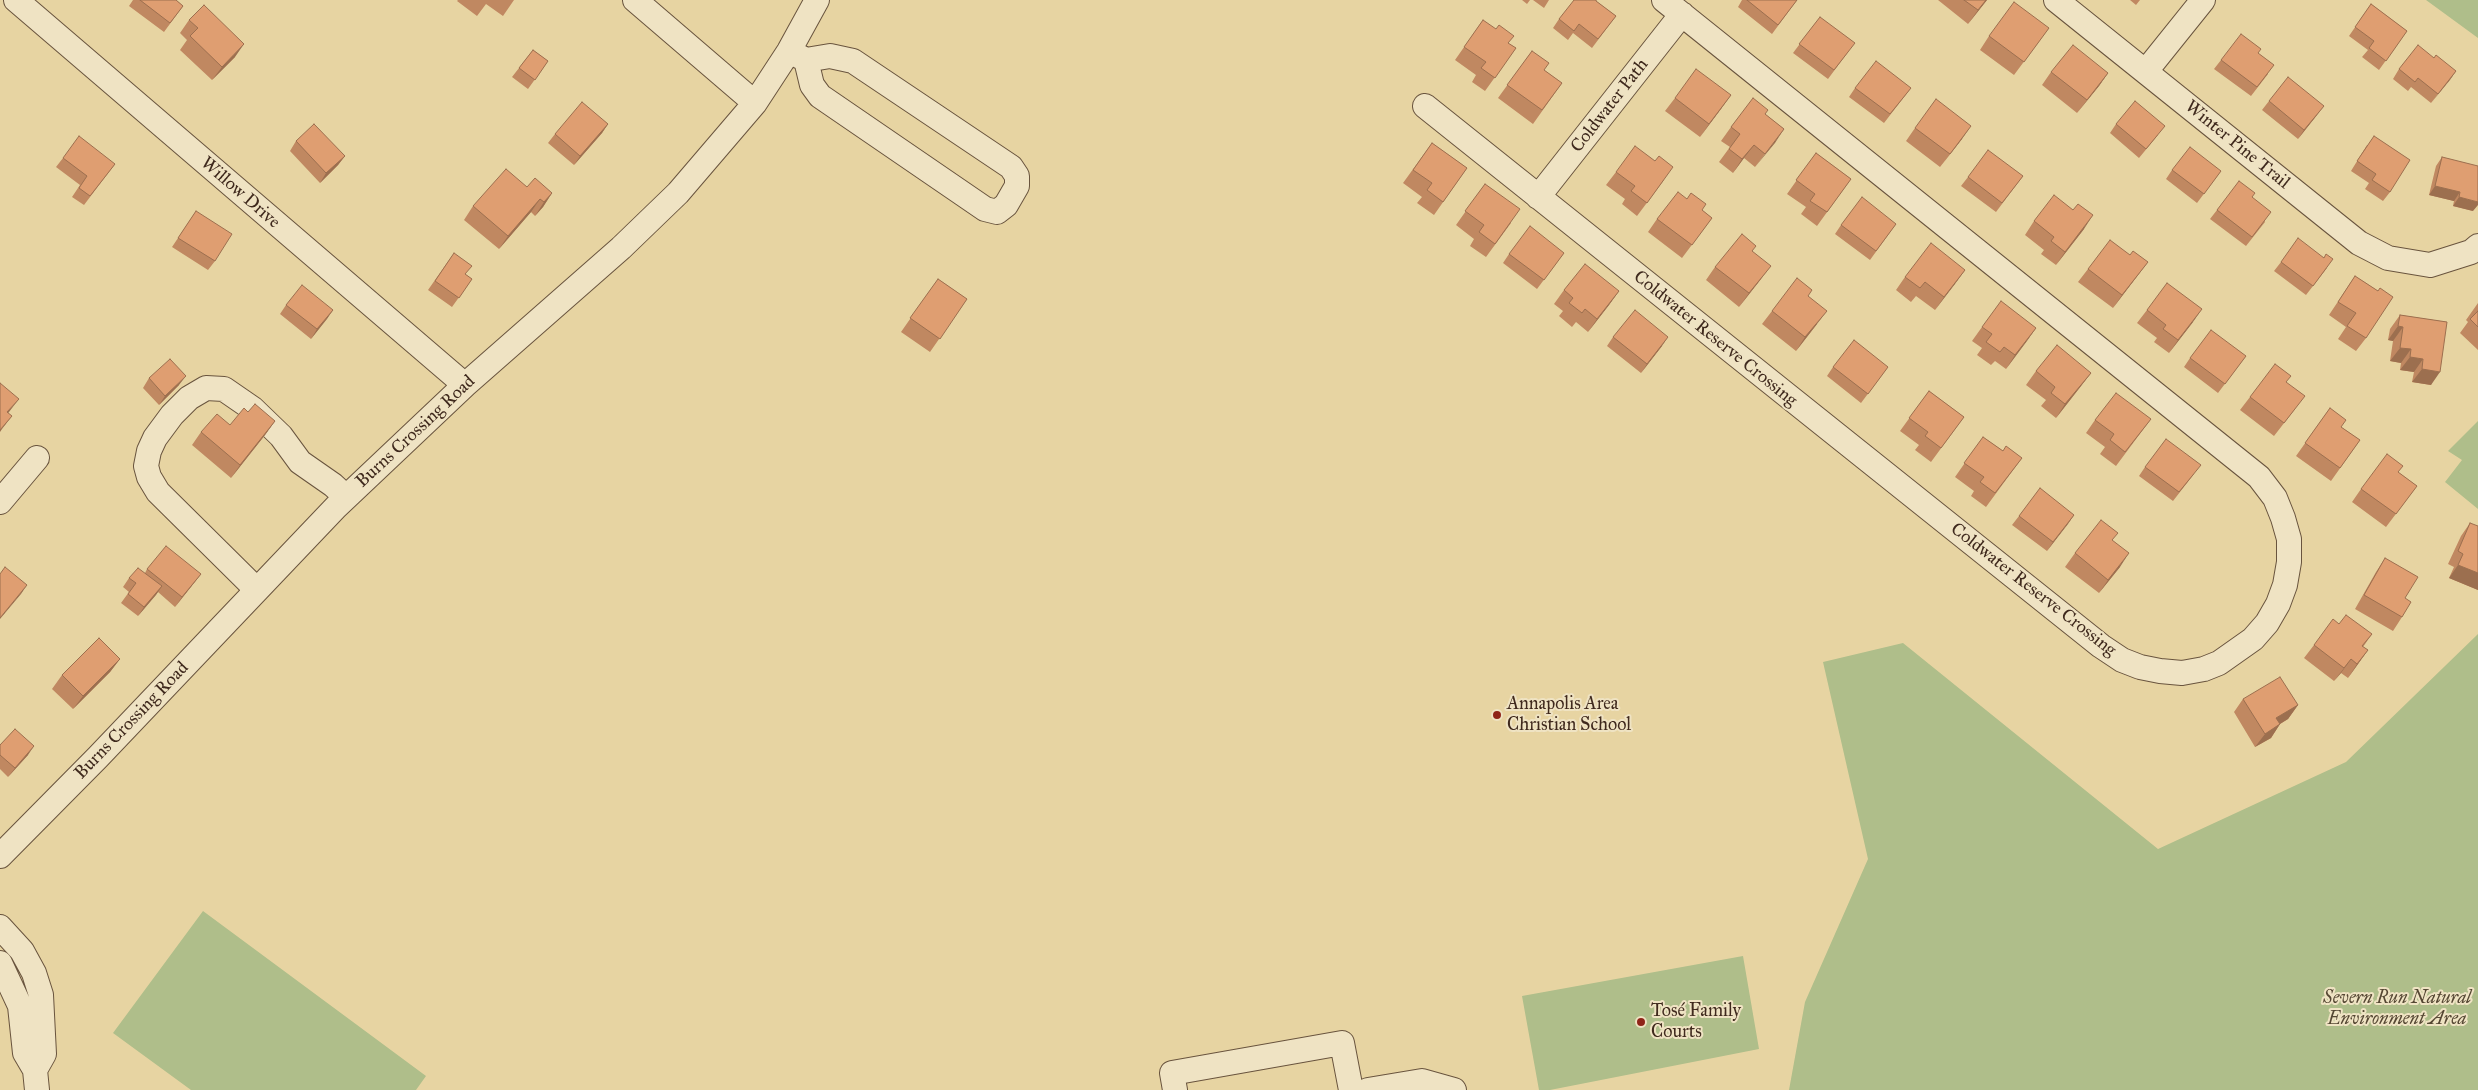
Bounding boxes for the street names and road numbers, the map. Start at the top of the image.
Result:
street label: Coldwater Path [1567,55,1653,157]
street label: Winter Pine Trail [2180,96,2294,194]
street label: Willow Drive [196,153,284,233]
street label: Coldwater Reserve Crossing [1629,266,1801,412]
street label: Burns Crossing Road [352,371,480,493]
street label: Coldwater Reserve Crossing [1946,519,2120,661]
street label: Burns Crossing Road [70,658,194,784]

